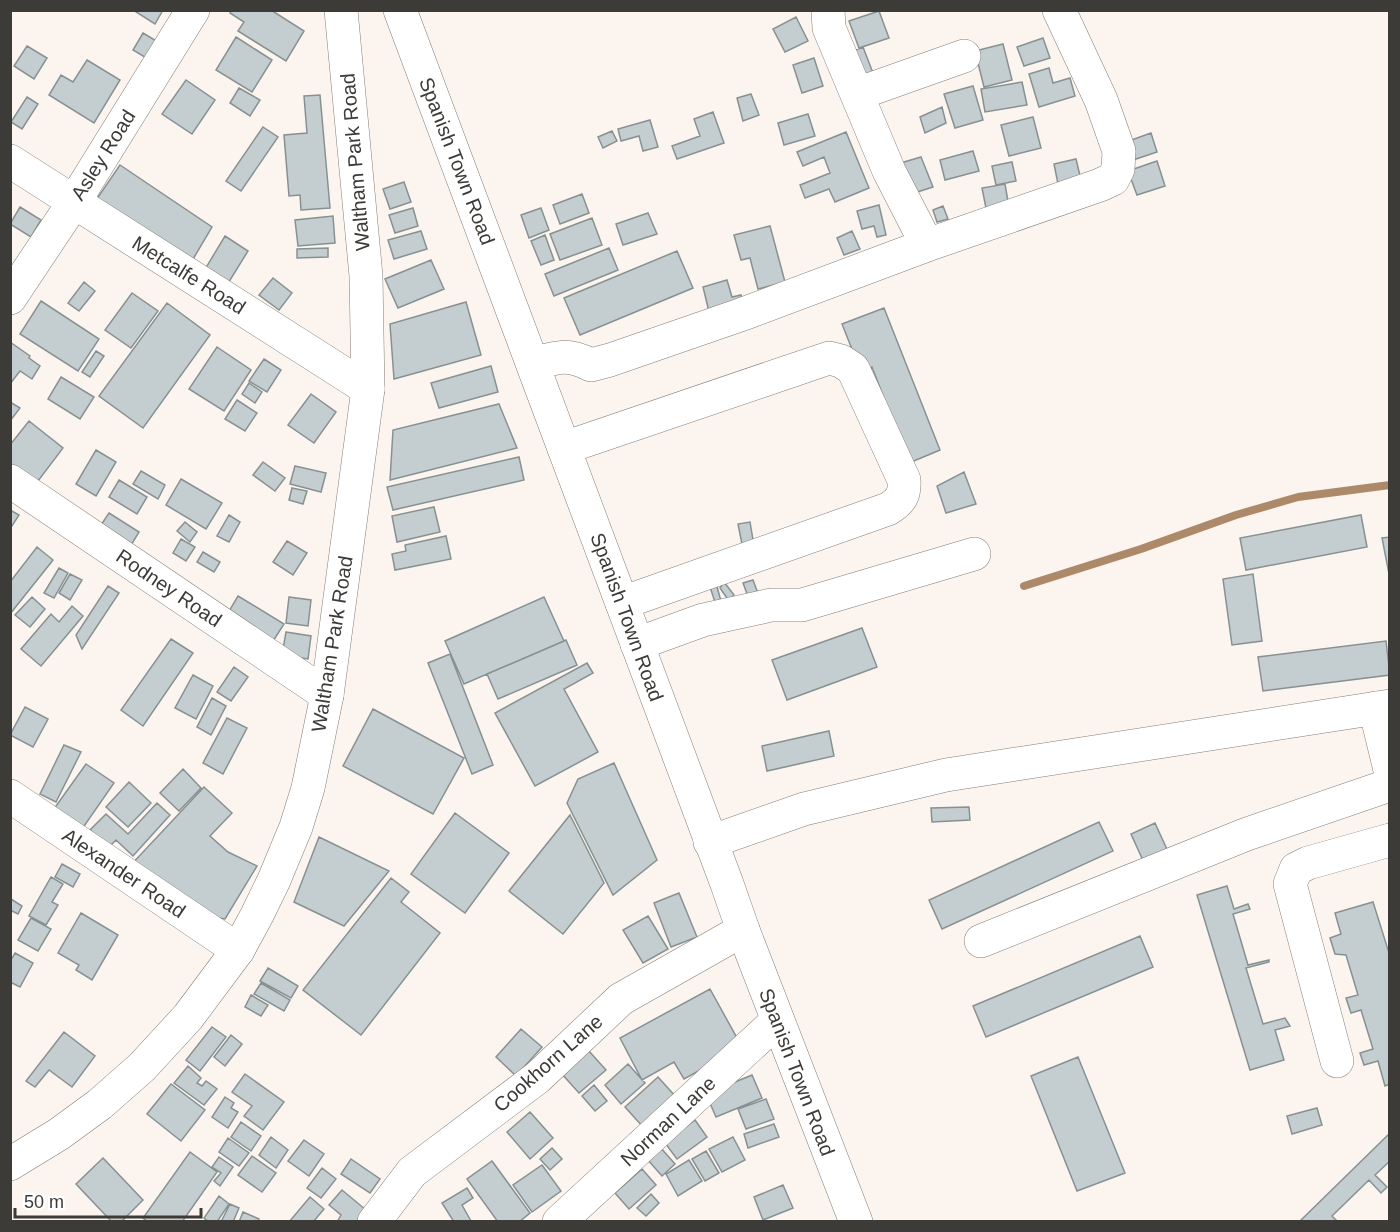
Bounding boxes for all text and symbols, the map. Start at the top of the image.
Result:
street label: Waltham Park Road [336,72,374,252]
street label: Spanish Town Road [415,74,499,248]
street label: Asley Road [67,106,139,204]
street label: Metcalfe Road [128,231,250,319]
street label: Spanish Town Road [586,530,668,704]
street label: Rodney Road [112,545,226,631]
street label: Waltham Park Road [307,554,357,734]
street label: Alexander Road [58,824,190,922]
street label: Spanish Town Road [755,985,839,1159]
street label: Cookhorn Lane [489,1010,607,1116]
street label: Norman Lane [616,1072,720,1170]
scale bar [15,1181,201,1219]
text: 50 m [24,1192,64,1212]

